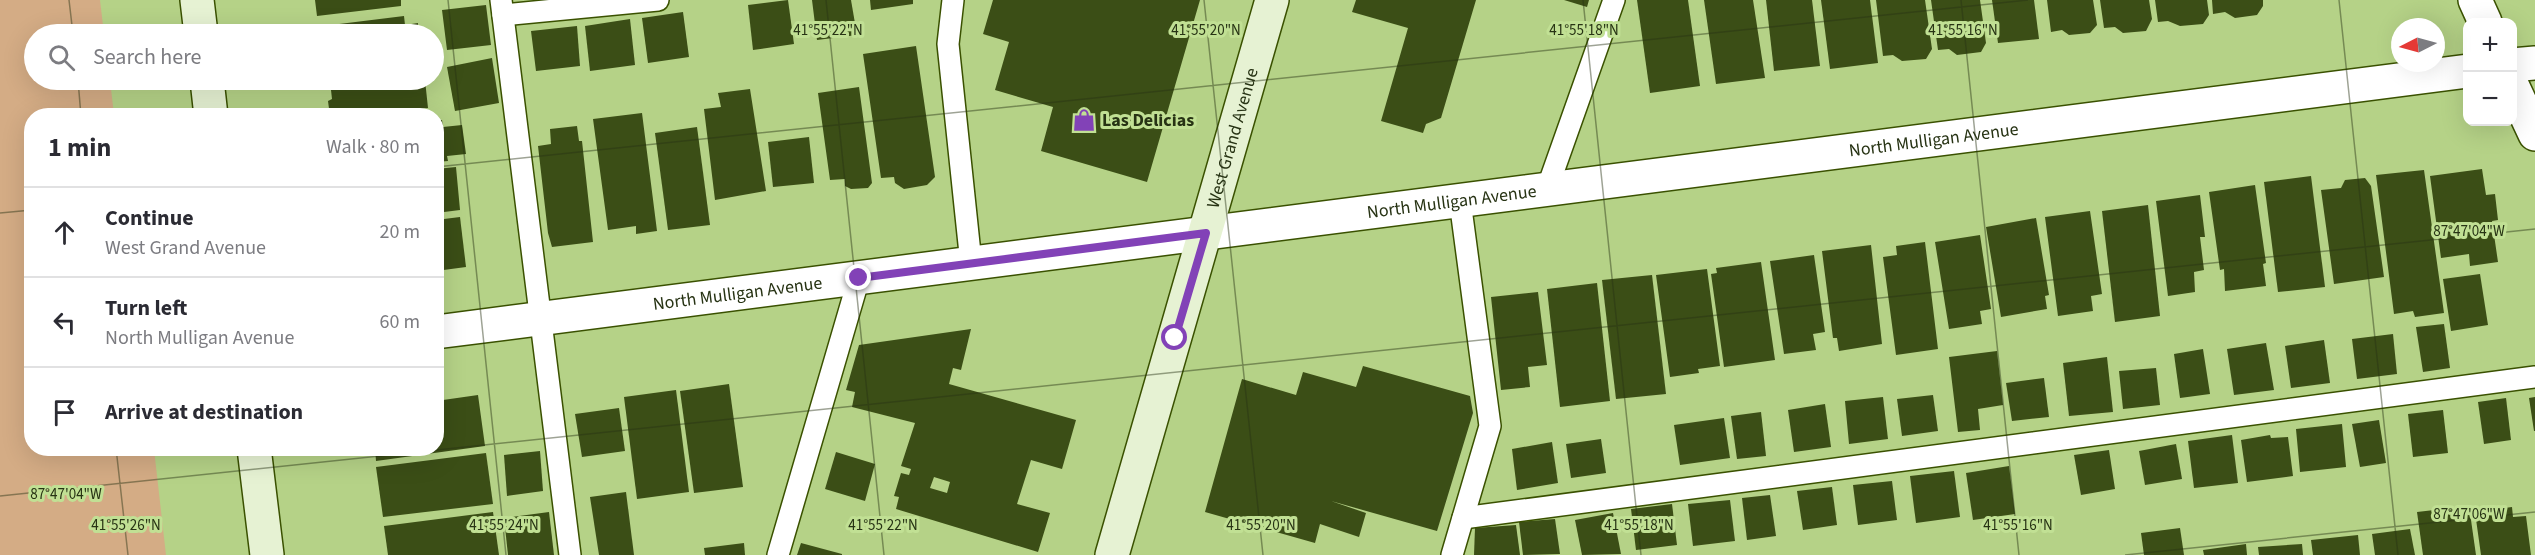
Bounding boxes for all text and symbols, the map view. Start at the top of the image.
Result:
north arrow [2391,18,2445,72]
map controls [2463,18,2517,126]
button: + [2463,18,2517,72]
text: 41°55'22"N [793,20,863,41]
text: 41°55'20"N [1171,20,1241,41]
text: 41°55'18"N [1549,20,1619,41]
text: 41°55'16"N [1928,20,1998,41]
search box [24,24,444,90]
icon: search [45,41,78,74]
text: Search here [93,41,201,73]
street label: West Grand Avenue [1201,65,1265,211]
button: − [2463,72,2517,126]
shop icon: Las Delicias [1071,107,1097,133]
place label: Las Delicias [1102,108,1194,133]
street label: North Mulligan Avenue [1848,117,2020,163]
text: 1 min [48,129,111,166]
text: Walk · 80 m [326,133,420,161]
street label: North Mulligan Avenue [1366,179,1538,225]
text: Continue [105,202,194,234]
icon: ahead [48,216,81,249]
text: 20 m [380,218,420,246]
text: 87°47'04"W [2433,221,2505,242]
text: West Grand Avenue [105,234,266,262]
route end [845,264,871,290]
street label: North Mulligan Avenue [651,270,824,317]
text: Turn left [105,292,187,324]
icon: left [48,306,81,339]
text: 60 m [380,308,420,336]
text: North Mulligan Avenue [105,324,294,352]
route start [1161,324,1187,350]
icon: arrive [48,396,81,429]
text: Arrive at destination [105,396,303,428]
text: 87°47'04"W [30,484,102,505]
text: 87°47'06"W [2433,504,2505,525]
text: 41°55'26"N [91,515,161,536]
text: 41°55'24"N [469,515,539,536]
text: 41°55'22"N [848,515,918,536]
text: 41°55'20"N [1226,515,1296,536]
text: 41°55'18"N [1604,515,1674,536]
text: 41°55'16"N [1983,515,2053,536]

